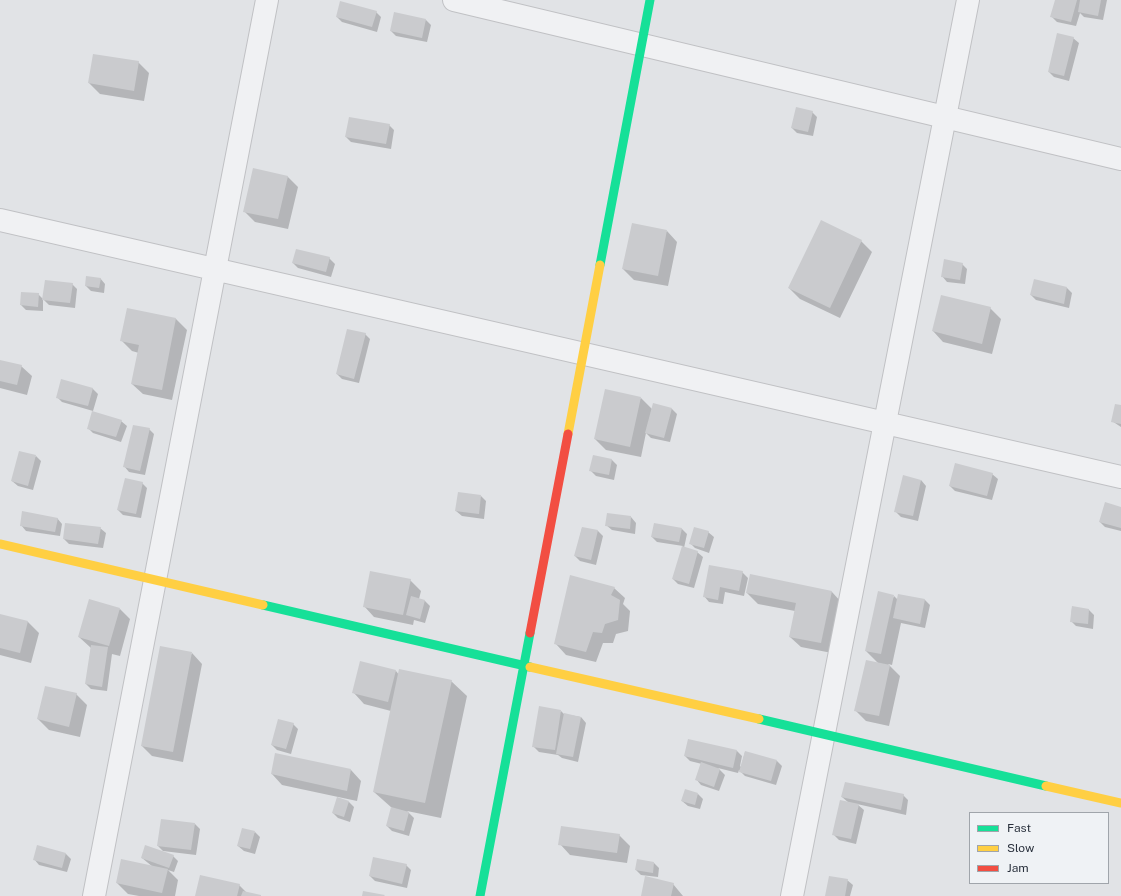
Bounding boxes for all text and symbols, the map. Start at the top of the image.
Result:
legend [969,812,1109,884]
text: Fast [1007,821,1031,835]
text: Slow [1007,841,1034,855]
text: Jam [1007,861,1029,875]

